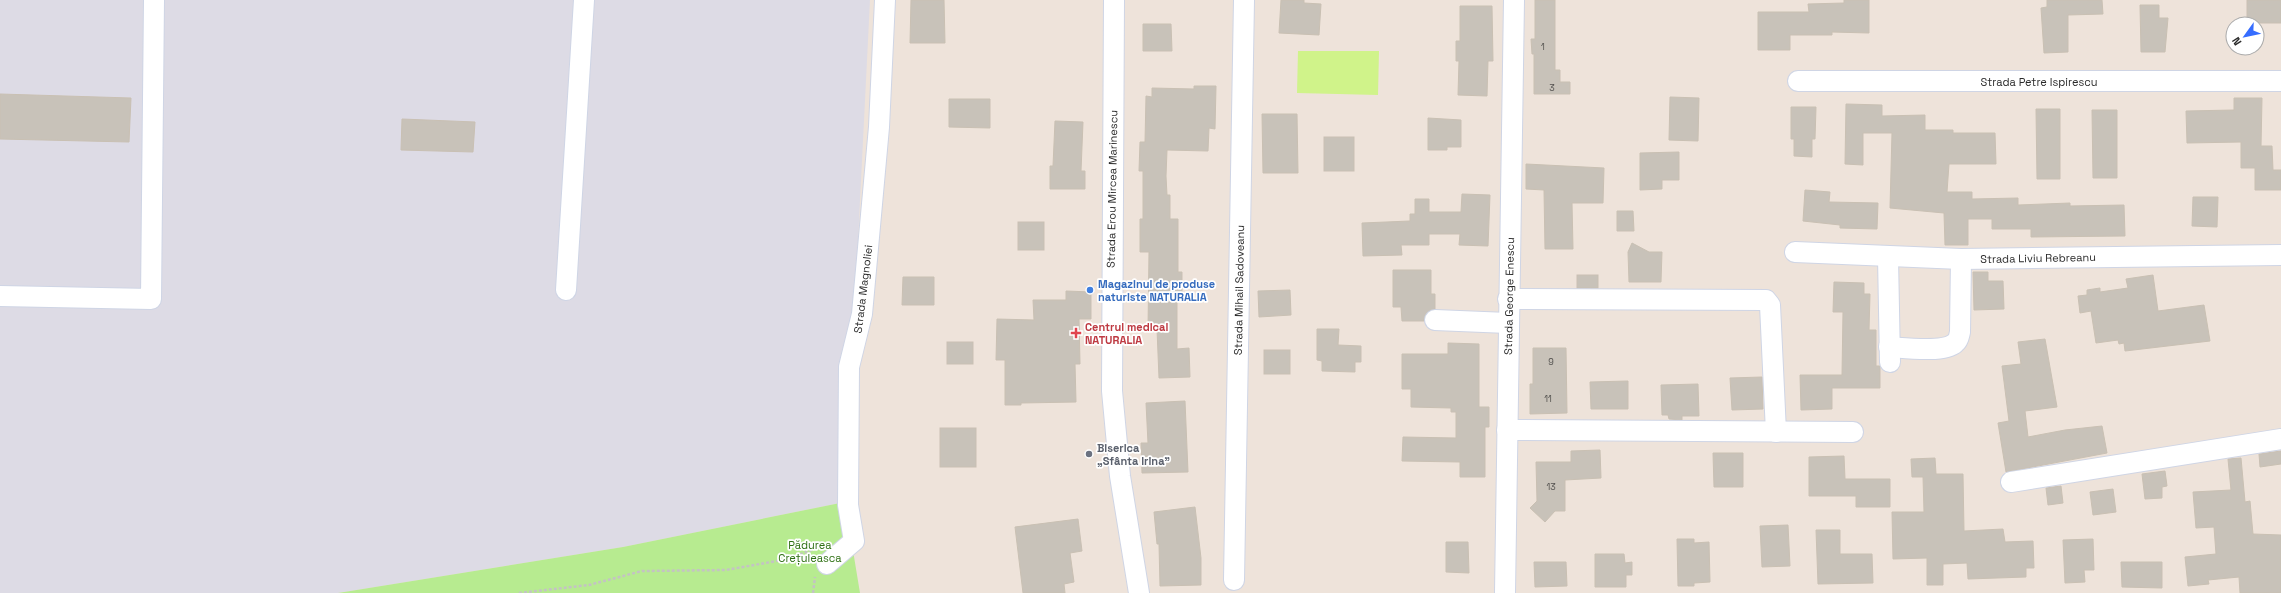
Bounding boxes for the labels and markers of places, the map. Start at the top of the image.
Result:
place label: Magazinul de produse naturiste NATURALIA [1098,277,1215,304]
marker: Magazinul de produse naturiste NATURALIA [1085,285,1095,295]
place label: Centrul medical NATURALIA [1085,320,1168,347]
marker: Centrul medical NATURALIA [1070,327,1082,339]
place label: Biserica „Sfânta Irina” [1097,441,1170,468]
marker: Biserica „Sfânta Irina” [1084,449,1094,459]

